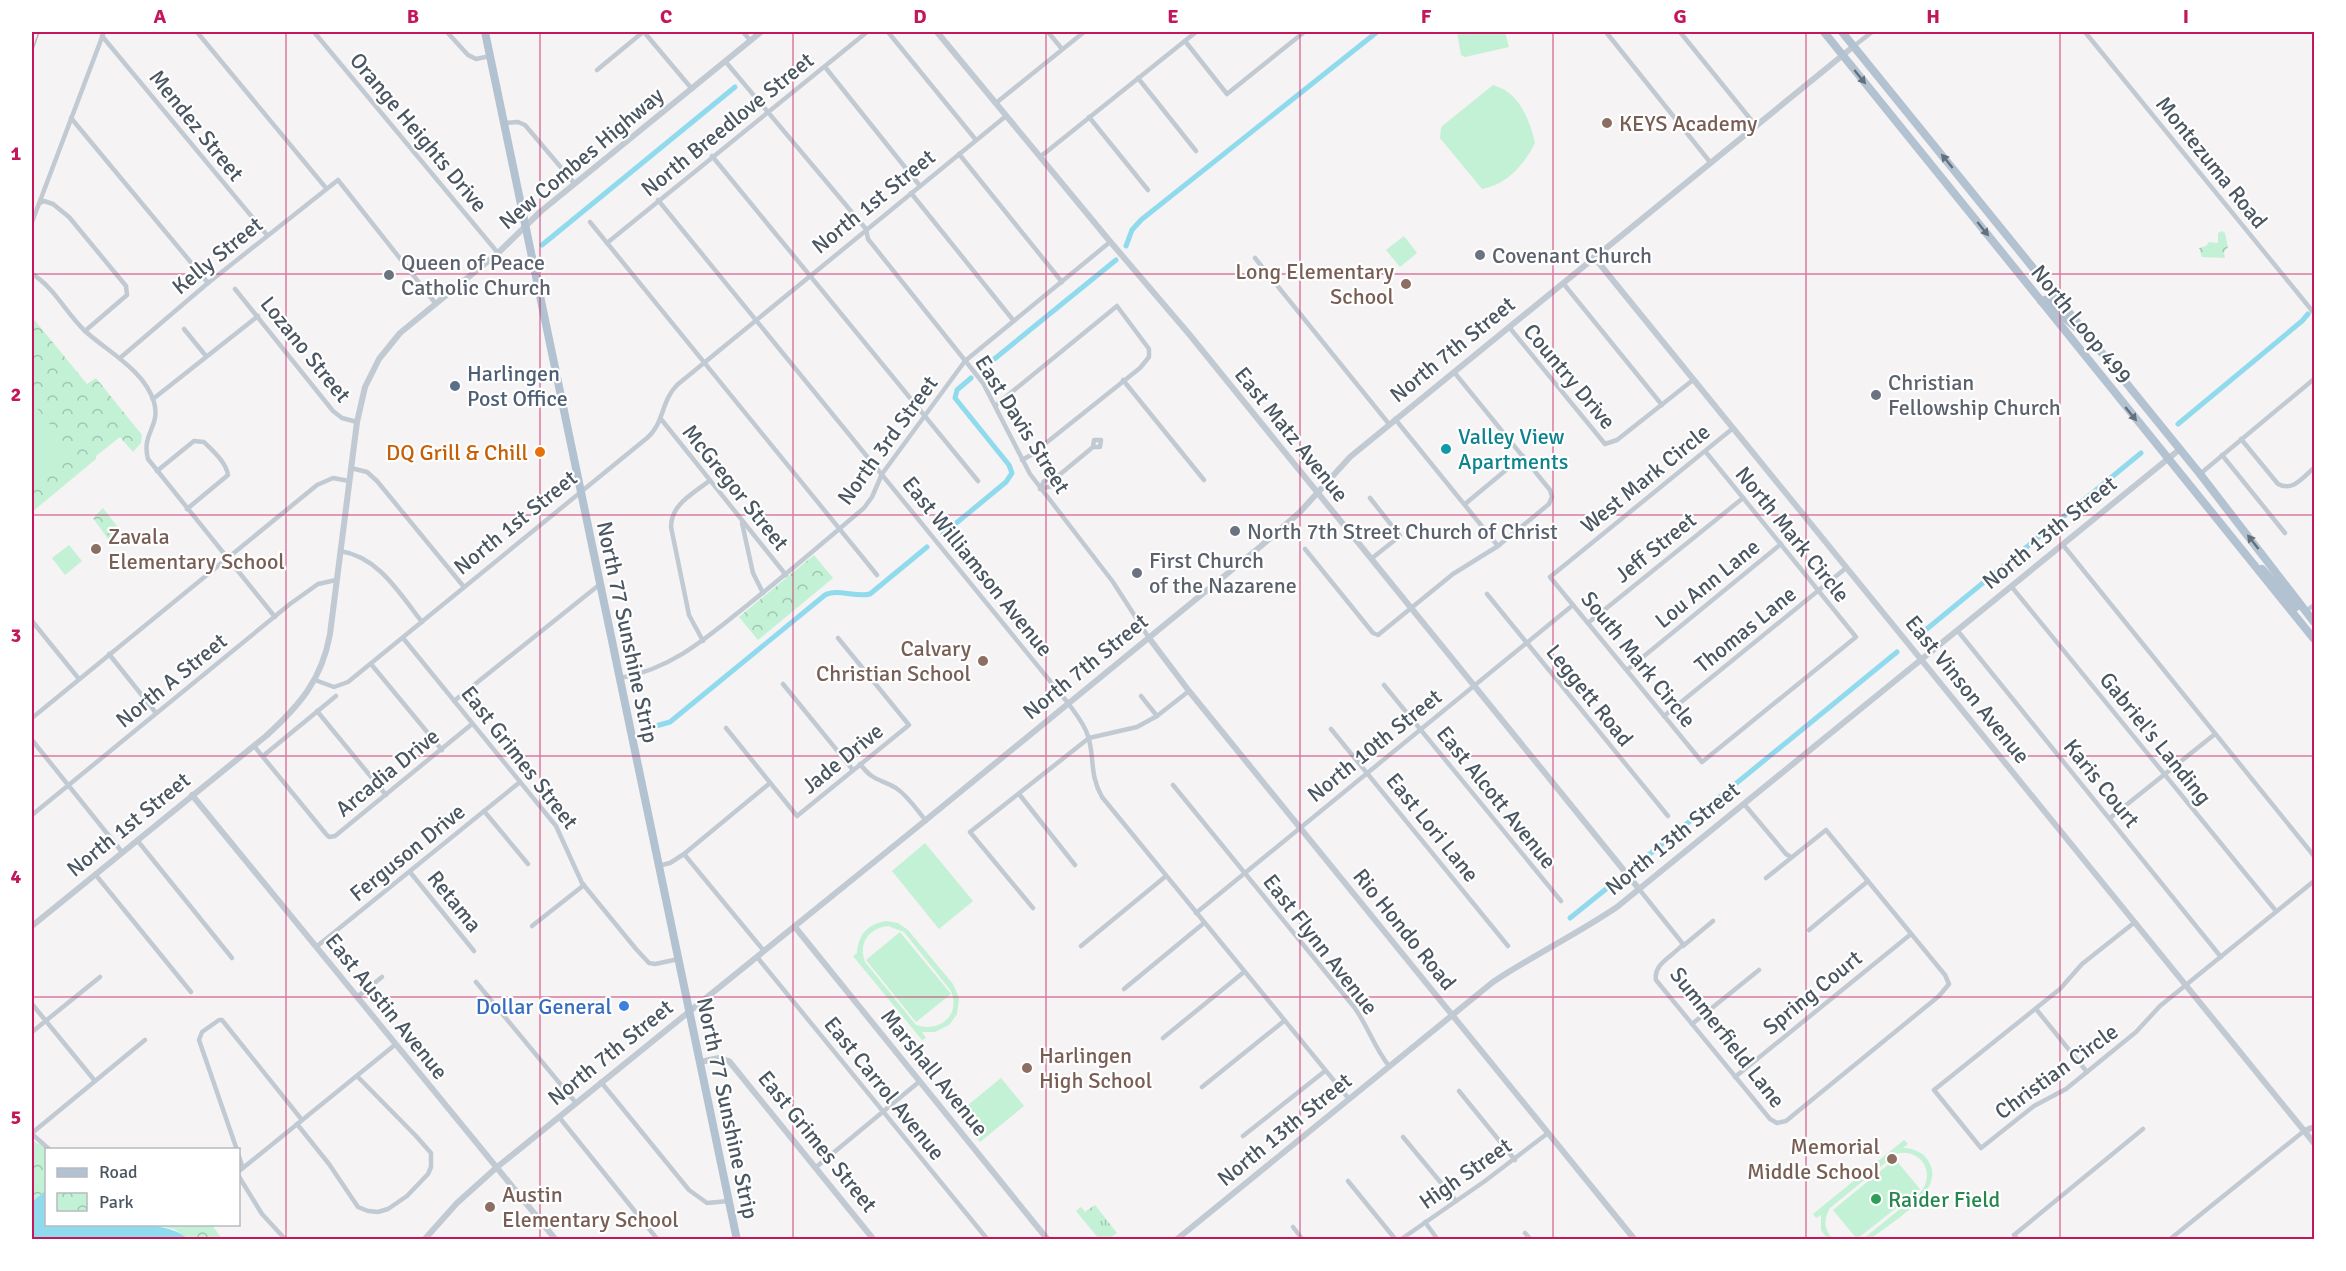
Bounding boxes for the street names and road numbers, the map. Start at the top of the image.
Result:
street label: North Breedlove Street [636,46,819,202]
street label: Orange Heights Drive [344,47,493,218]
street label: Mendez Street [144,64,250,187]
street label: New Combes Highway [494,81,670,235]
street label: Montezuma Road [2150,91,2273,234]
street label: North 1st Street [806,143,941,259]
street label: Kelly Street [167,211,268,300]
street label: North Loop 499 [2025,259,2138,389]
street label: Lozano Street [255,291,357,408]
street label: North 7th Street [1384,291,1521,408]
street label: Country Drive [1518,318,1622,435]
street label: East Davis Street [969,350,1076,499]
street label: East Matz Avenue [1229,361,1354,507]
street label: North 3rd Street [831,370,943,510]
street label: West Mark Circle [1575,418,1715,539]
street label: McGregor Street [677,419,795,556]
street label: North Mark Circle [1730,461,1856,608]
street label: North 1st Street [448,464,583,580]
street label: North 13th Street [1977,470,2122,595]
street label: East Williamson Avenue [897,471,1059,662]
street label: Jeff Street [1609,506,1702,588]
street label: North 77 Sunshine Strip [591,519,664,745]
street label: Lou Ann Lane [1649,533,1765,634]
street label: Thomas Lane [1689,580,1802,679]
street label: South Mark Circle [1575,586,1702,733]
street label: North 7th Street [1017,608,1154,725]
street label: East Vinson Avenue [1900,610,2036,769]
street label: North A Street [110,627,233,733]
street label: Leggett Road [1540,639,1639,752]
street label: Gabriel's Landing [2094,667,2217,810]
street label: East Grimes Street [455,680,584,835]
street label: North 10th Street [1302,683,1447,808]
street label: Jade Drive [796,717,889,799]
street label: East Alcott Avenue [1431,721,1562,874]
street label: Arcadia Drive [330,722,445,822]
street label: Karis Court [2058,734,2146,833]
street label: North 1st Street [61,766,196,882]
street label: East Lori Lane [1380,767,1485,887]
street label: North 13th Street [1600,776,1745,901]
street label: Ferguson Drive [344,798,470,907]
street label: Rio Hondo Road [1347,863,1462,996]
street label: Retama [422,865,488,938]
street label: East Flynn Avenue [1257,869,1384,1020]
street label: East Austin Avenue [319,928,454,1085]
street label: Spring Court [1757,944,1868,1041]
street label: Summerfield Lane [1664,962,1791,1113]
street label: North 7th Street [542,994,679,1111]
street label: North 77 Sunshine Strip [691,995,764,1221]
street label: Marshall Avenue [875,1003,994,1141]
street label: East Carrol Avenue [818,1011,951,1166]
street label: Christian Circle [1989,1018,2123,1125]
street label: East Grimes Street [752,1065,883,1218]
street label: North 13th Street [1212,1067,1357,1192]
street label: High Street [1414,1132,1517,1215]

